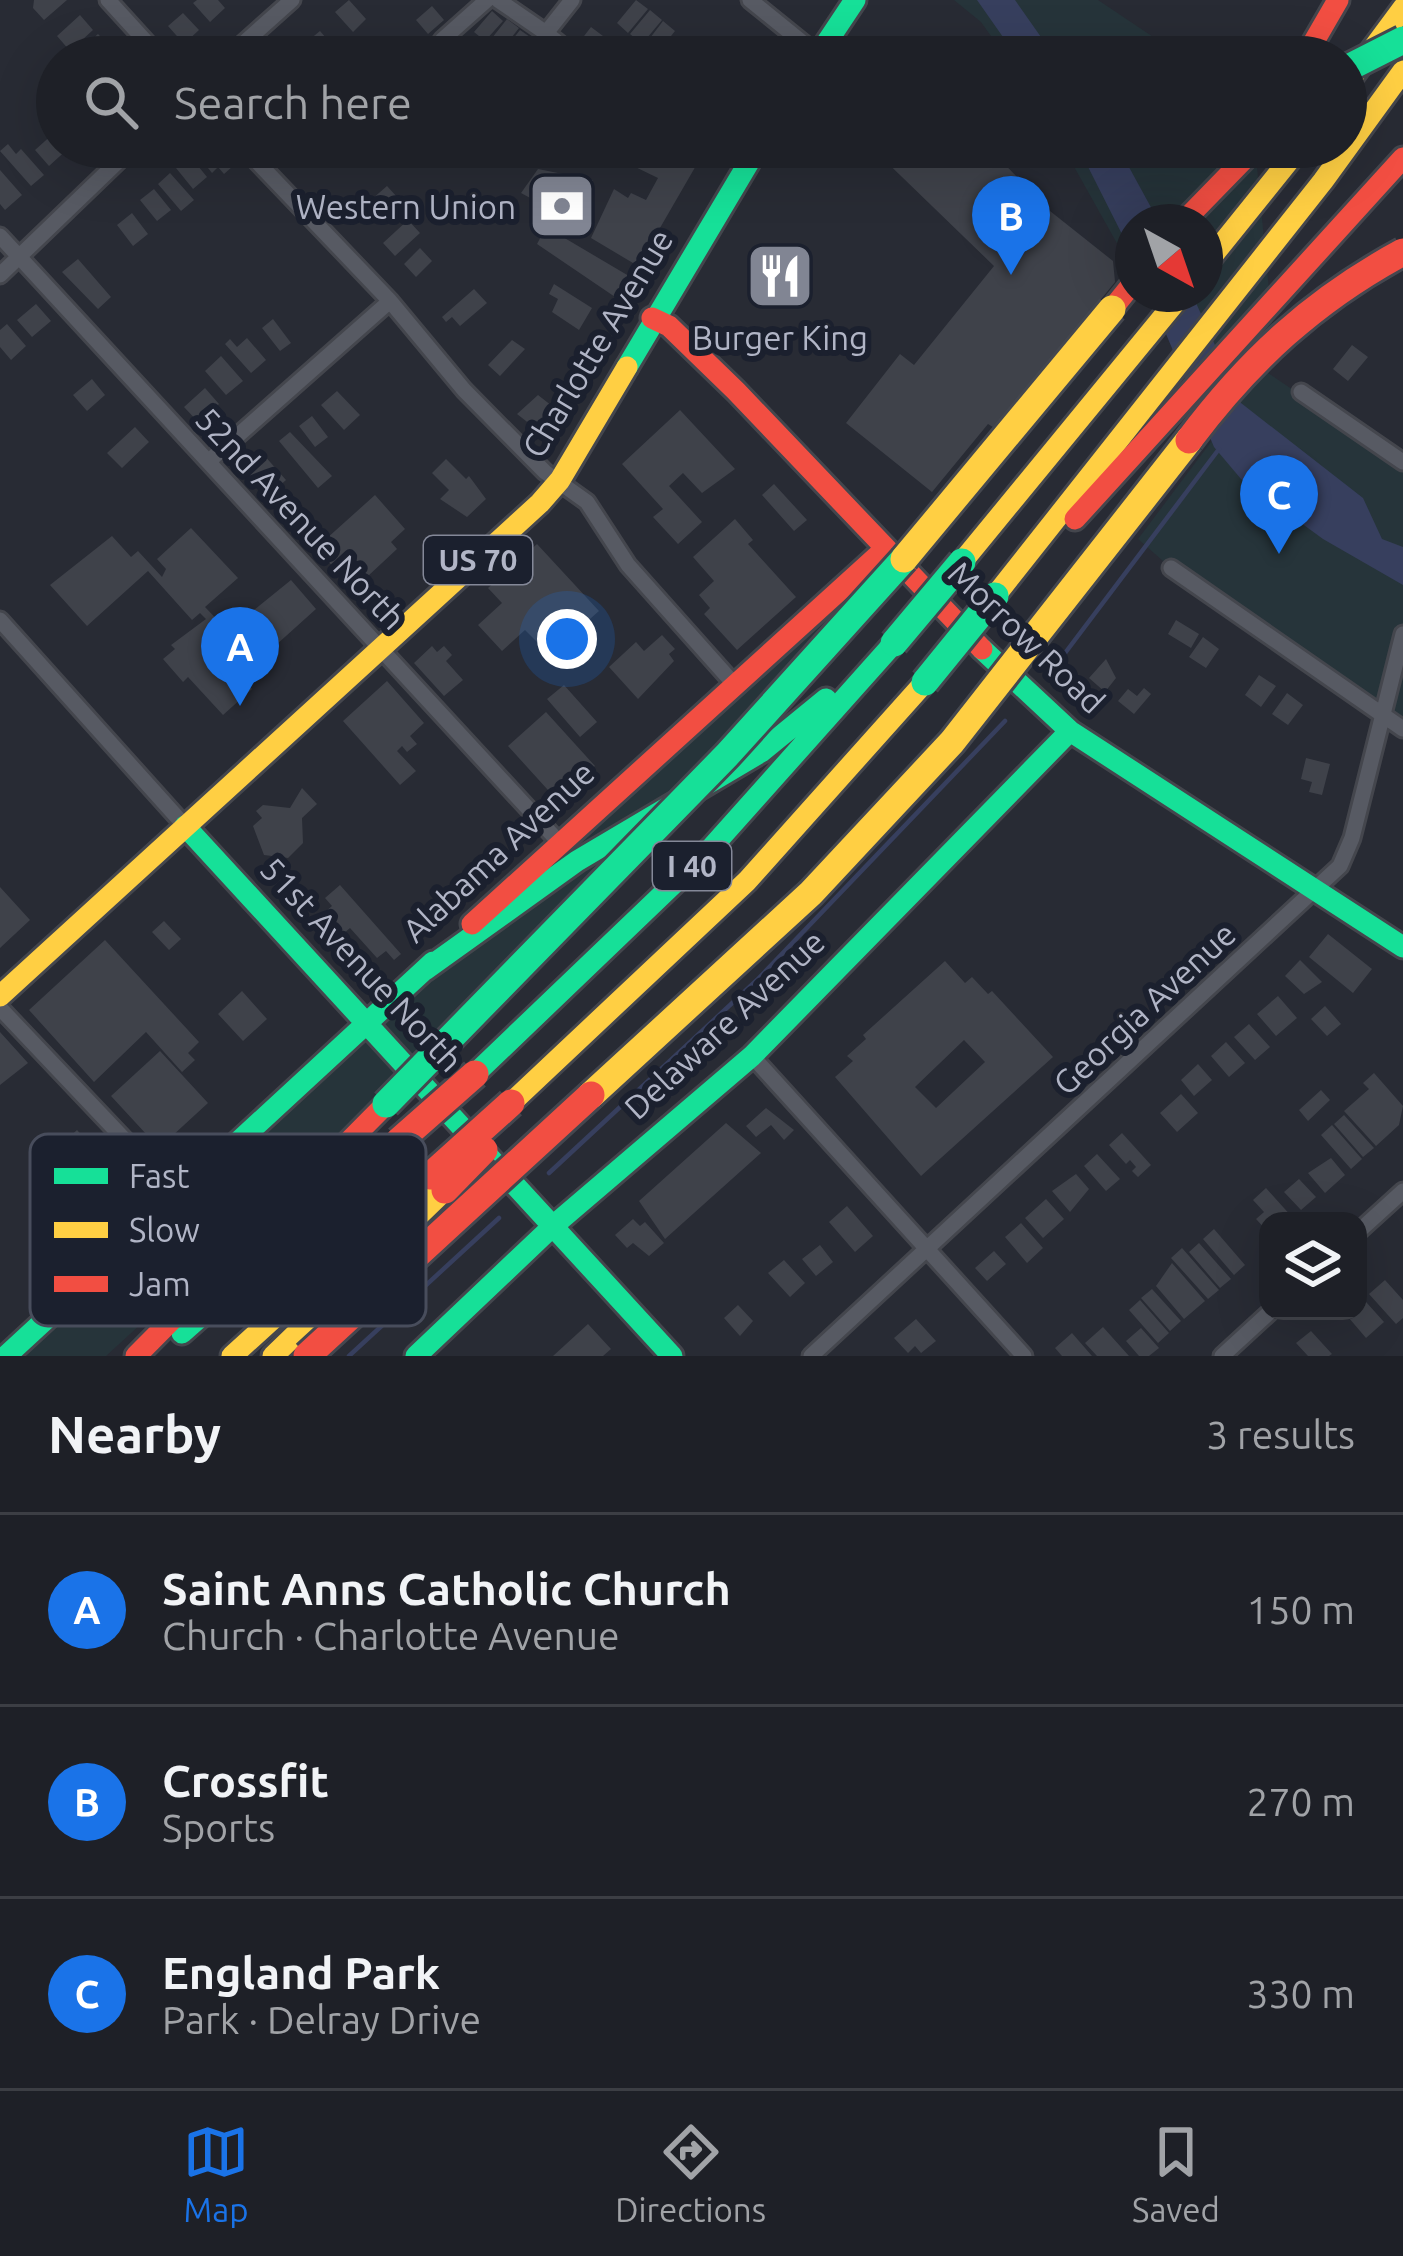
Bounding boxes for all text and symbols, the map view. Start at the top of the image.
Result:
search box [36,36,1367,168]
icon: search [78,69,144,135]
text: Search here [174,77,412,128]
bank icon: Western Union [527,171,597,241]
pin: B [972,176,1050,275]
place label: Western Union [296,188,516,225]
north arrow [1115,204,1223,312]
street label: Charlotte Avenue [514,222,680,464]
restaurant icon: Burger King [745,241,815,311]
place label: Burger King [692,319,868,356]
street label: 52nd Avenue North [189,400,413,636]
pin: C [1240,455,1318,554]
road number: US 70 [424,536,532,584]
street label: Morrow Road [942,554,1112,720]
pin: A [201,607,279,706]
your location [537,609,597,669]
street label: Alabama Avenue [395,753,601,949]
road number: I 40 [653,842,731,890]
street label: 51st Avenue North [254,850,470,1078]
street label: Georgia Avenue [1046,914,1242,1102]
street label: Delaware Avenue [617,922,831,1126]
legend [30,1134,426,1326]
text: Fast [129,1157,189,1194]
text: Slow [129,1211,200,1248]
map controls [1259,1212,1367,1320]
button: layers [1259,1212,1367,1320]
text: Jam [129,1265,191,1302]
text: Nearby [48,1405,221,1463]
text: 3 results [1206,1413,1355,1456]
text: Saint Anns Catholic Church [162,1563,731,1614]
text: A [73,1588,101,1631]
text: 150 m [1246,1588,1355,1631]
text: Church · Charlotte Avenue [162,1614,620,1657]
text: Crossfit [162,1755,329,1806]
text: B [74,1780,100,1823]
text: 270 m [1246,1780,1355,1823]
text: Sports [162,1806,275,1849]
text: England Park [162,1947,440,1998]
text: C [75,1972,99,2015]
text: 330 m [1246,1972,1355,2015]
text: Park · Delray Drive [162,1998,481,2041]
tab: Map [183,2119,249,2228]
tab: Directions [615,2119,766,2228]
tab: Saved [1132,2119,1220,2228]

